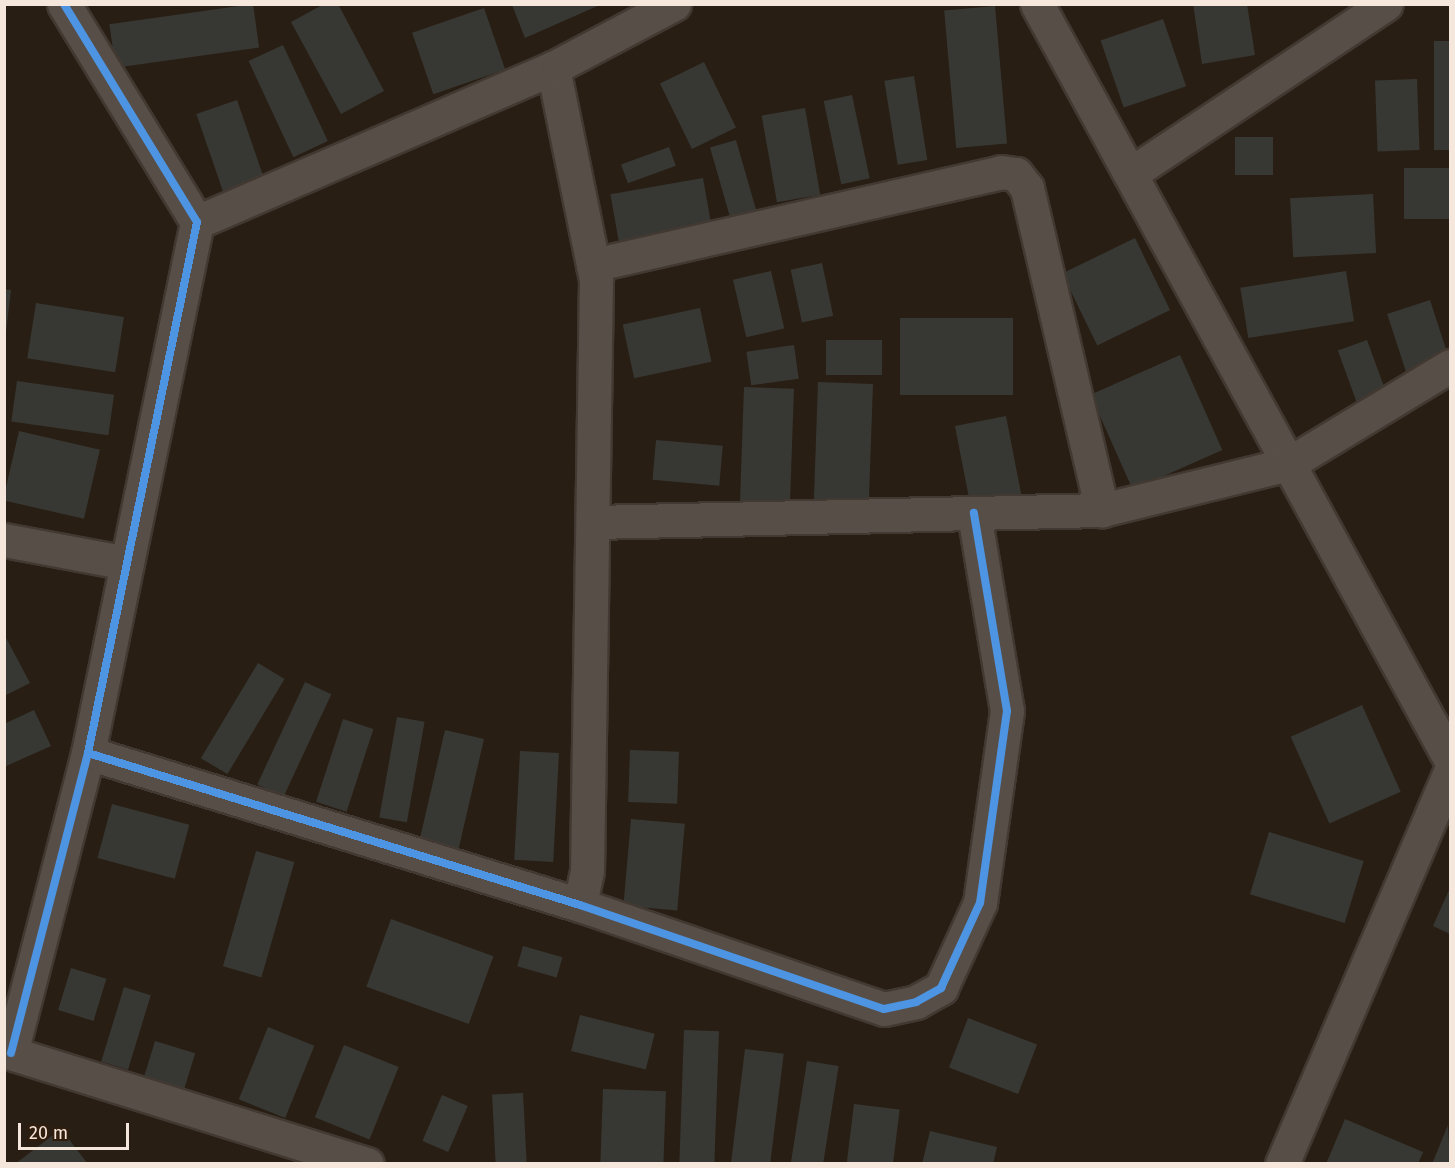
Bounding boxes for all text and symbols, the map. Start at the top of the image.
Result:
scale bar [21,1111,132,1149]
text: 20 m [29,1122,68,1144]

